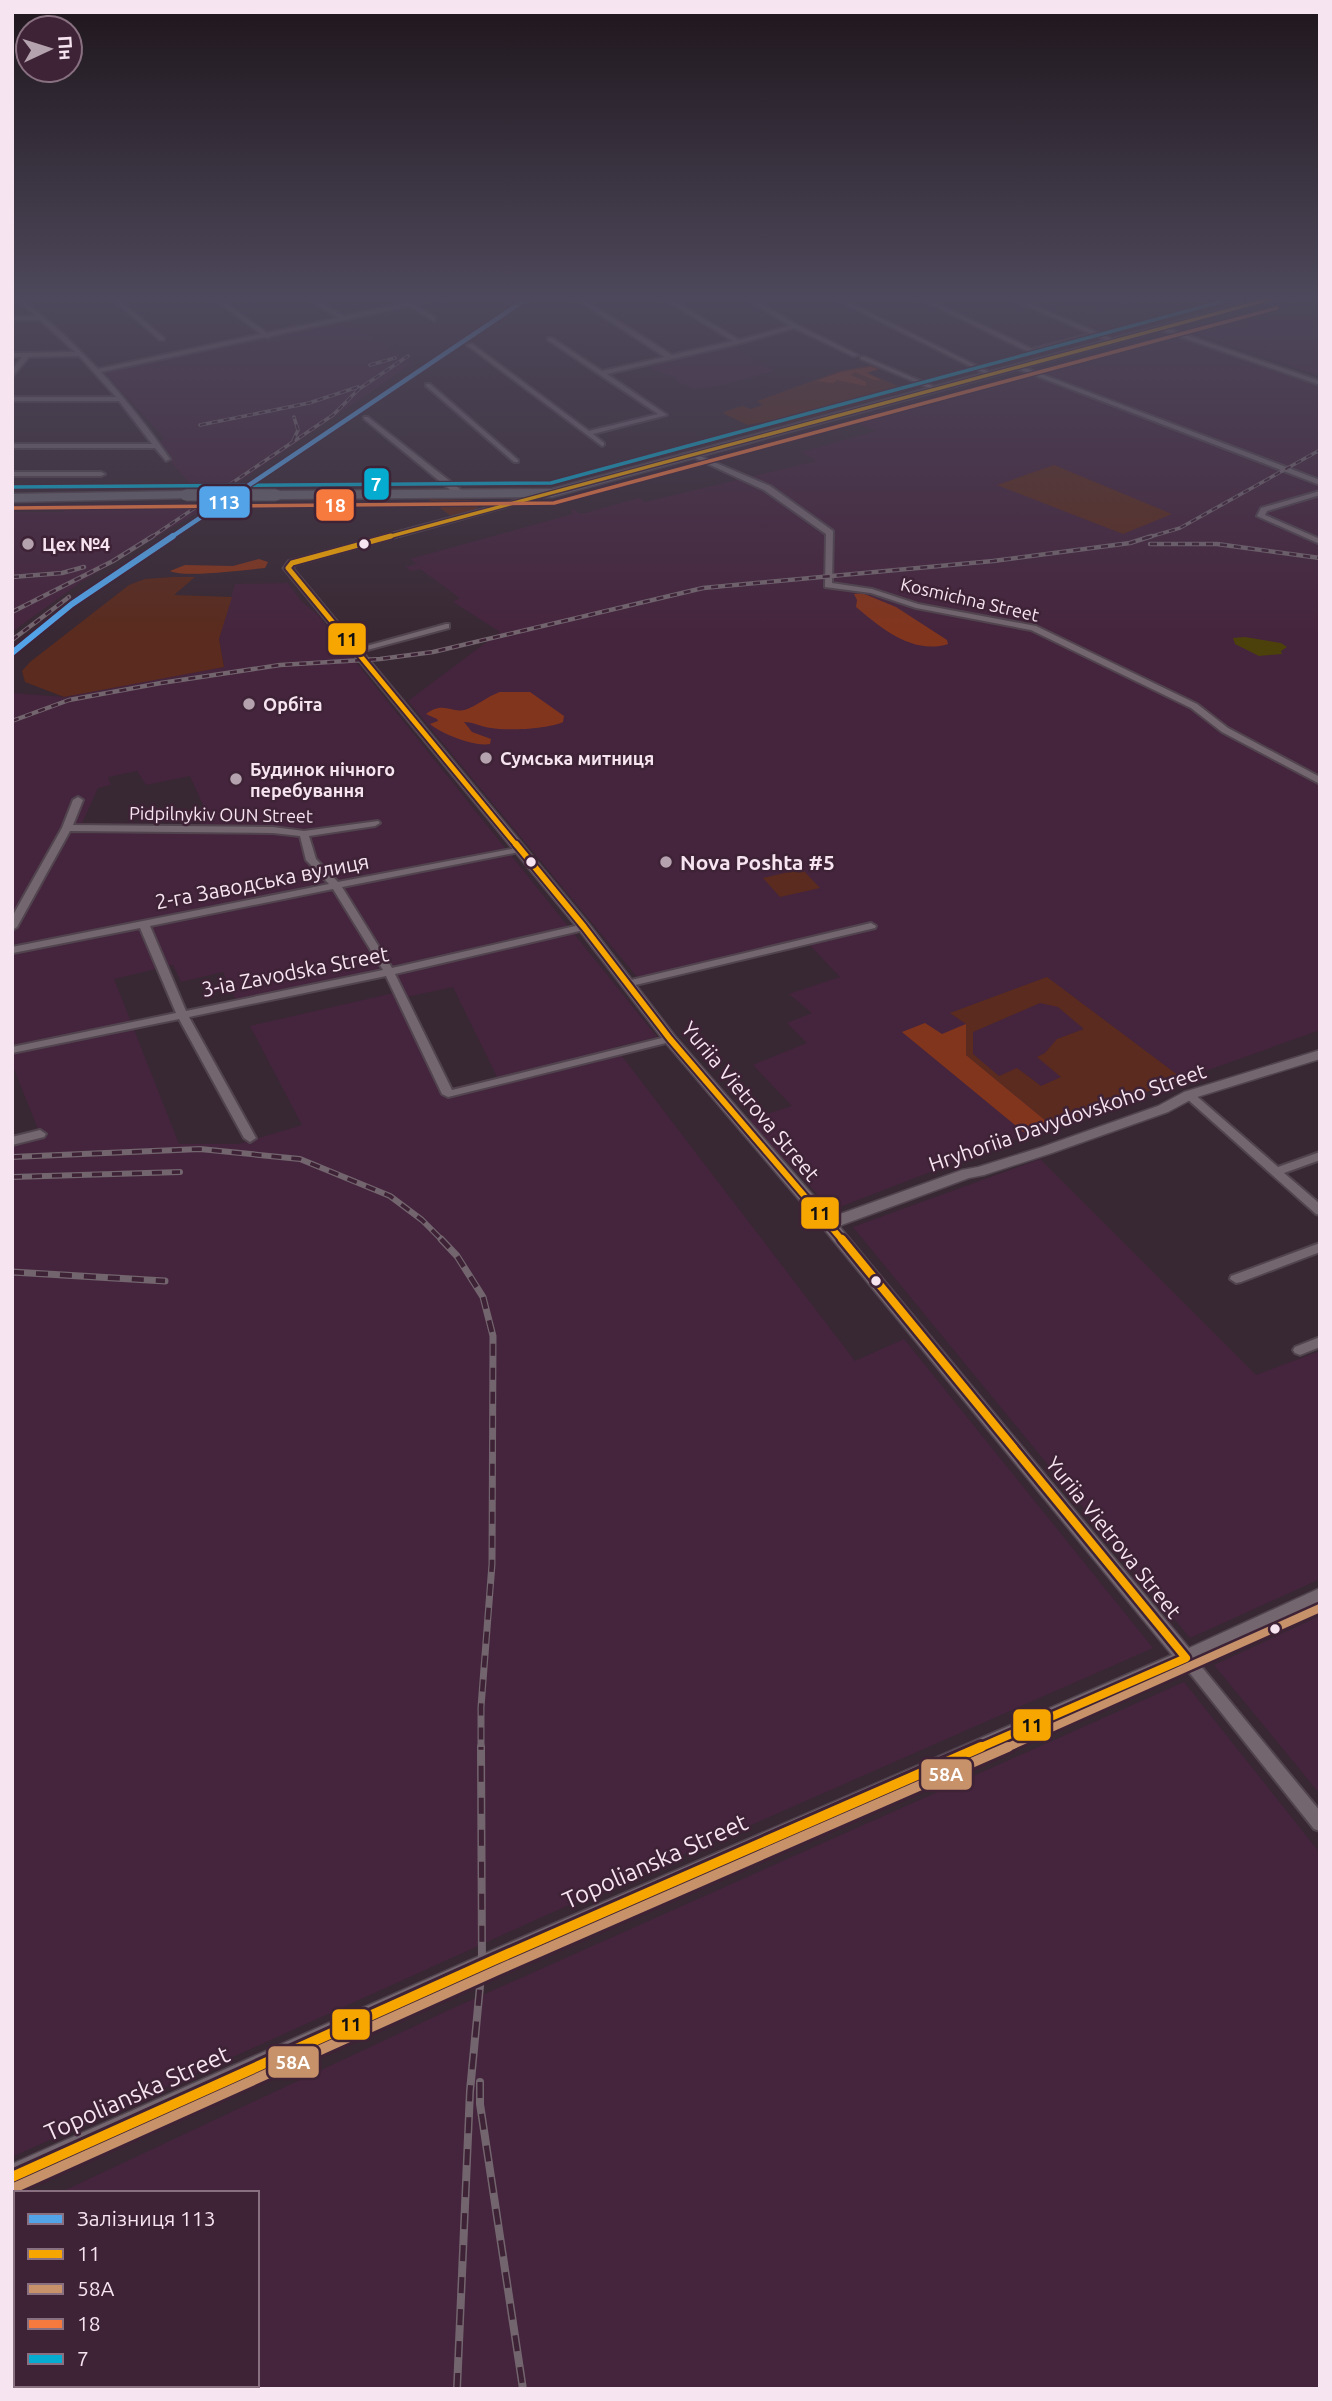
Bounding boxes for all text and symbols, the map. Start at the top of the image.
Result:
north arrow [14,14,84,84]
text: Пн [54,35,78,61]
line badge: 7 [363,467,390,501]
text: 7 [371,473,381,495]
line badge: 113 [198,485,251,519]
line badge: 18 [315,488,355,522]
text: 113 [208,491,240,513]
text: 18 [324,494,346,516]
place label: Цех №4 [42,534,110,554]
marker: Цех №4 [20,536,36,552]
unlabelled marker [357,537,371,551]
street label: Kosmichna Street [899,573,1041,625]
line badge: 11 [327,622,367,656]
text: 11 [336,628,358,650]
place label: Орбіта [263,694,323,714]
marker: Орбіта [241,696,257,712]
place label: Сумська митниця [500,748,654,768]
marker: Сумська митниця [478,750,494,766]
place label: Будинок нічного перебування [250,759,395,800]
marker: Будинок нічного перебування [228,771,244,787]
street label: Pidpilnykiv OUN Street [129,802,313,826]
street label: 2-га Заводська вулиця [153,848,371,914]
place label: Nova Poshta #5 [680,850,835,874]
marker: Nova Poshta #5 [658,854,674,870]
unlabelled marker [524,855,538,869]
street label: 3-ia Zavodska Street [199,941,391,1001]
street label: Yuriia Vietrova Street [677,1016,825,1186]
street label: Hryhoriia Davydovskoho Street [925,1058,1209,1176]
line badge: 11 [800,1196,840,1230]
text: 11 [809,1202,831,1224]
unlabelled marker [869,1274,883,1288]
street label: Yuriia Vietrova Street [1041,1451,1187,1623]
unlabelled marker [1268,1622,1282,1636]
line badge: 11 [1012,1708,1052,1742]
text: 11 [1021,1714,1043,1736]
line badge: 58А [920,1758,973,1791]
text: 58А [929,1763,964,1785]
street label: Topolianska Street [558,1808,752,1914]
line badge: 11 [331,2008,371,2041]
text: 11 [340,2013,362,2035]
street label: Topolianska Street [40,2040,234,2146]
line badge: 58А [267,2045,320,2079]
text: 58А [276,2051,311,2073]
legend [14,2191,259,2387]
text: Залізниця 113 [77,2206,216,2230]
text: 11 [77,2241,101,2265]
text: 58А [77,2276,115,2300]
text: 18 [77,2311,101,2335]
text: 7 [77,2346,89,2370]

